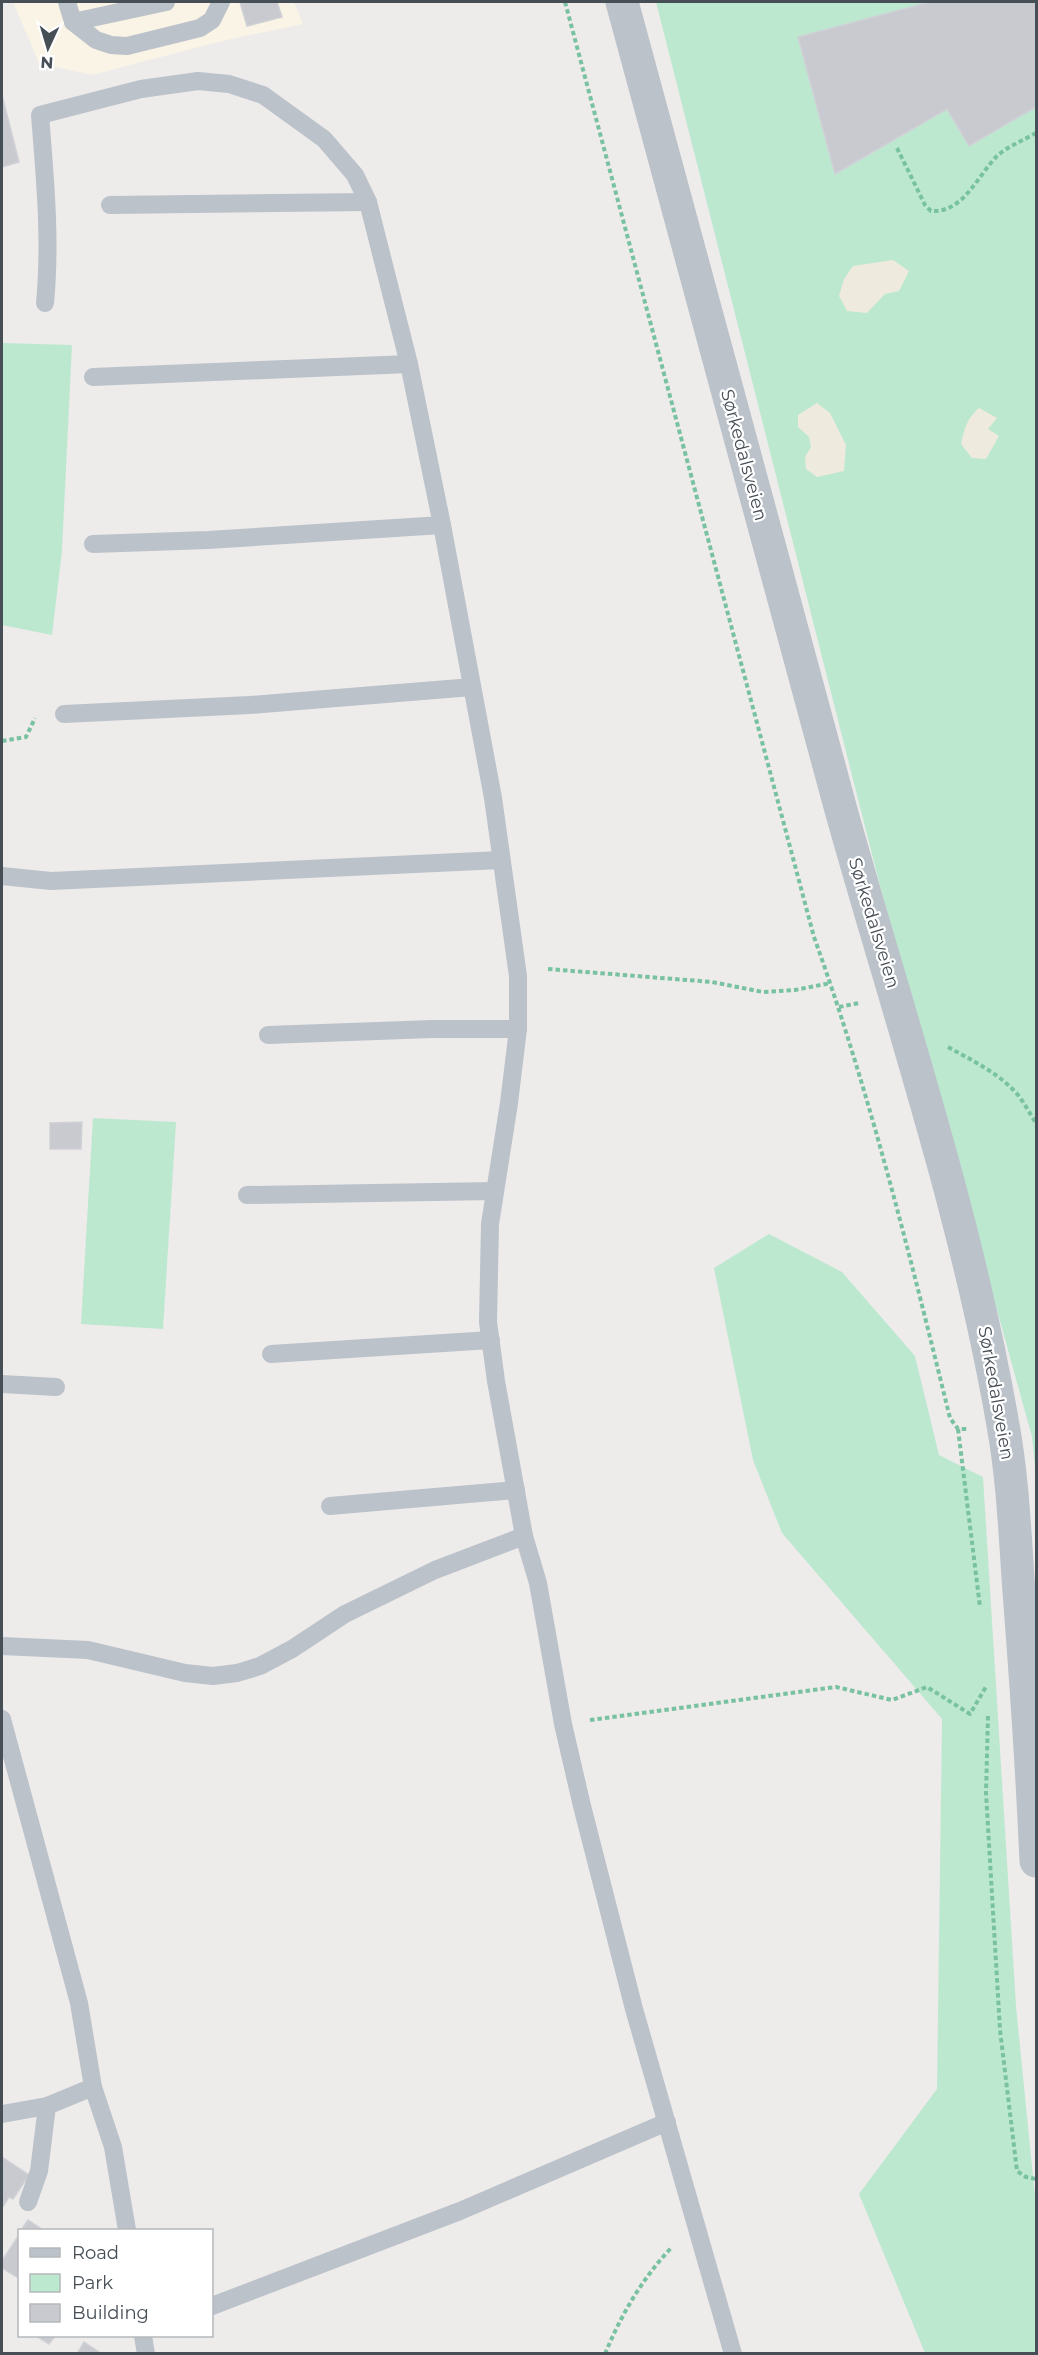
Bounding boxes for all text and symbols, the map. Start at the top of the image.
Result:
north arrow [18,18,78,78]
text: N [40,53,54,72]
street label: Sørkedalsveien [716,387,772,523]
street label: Sørkedalsveien [844,855,904,991]
street label: Sørkedalsveien [973,1325,1019,1461]
legend [18,2229,213,2337]
text: Road [72,2242,119,2264]
text: Park [72,2272,113,2294]
text: Building [72,2302,149,2324]

